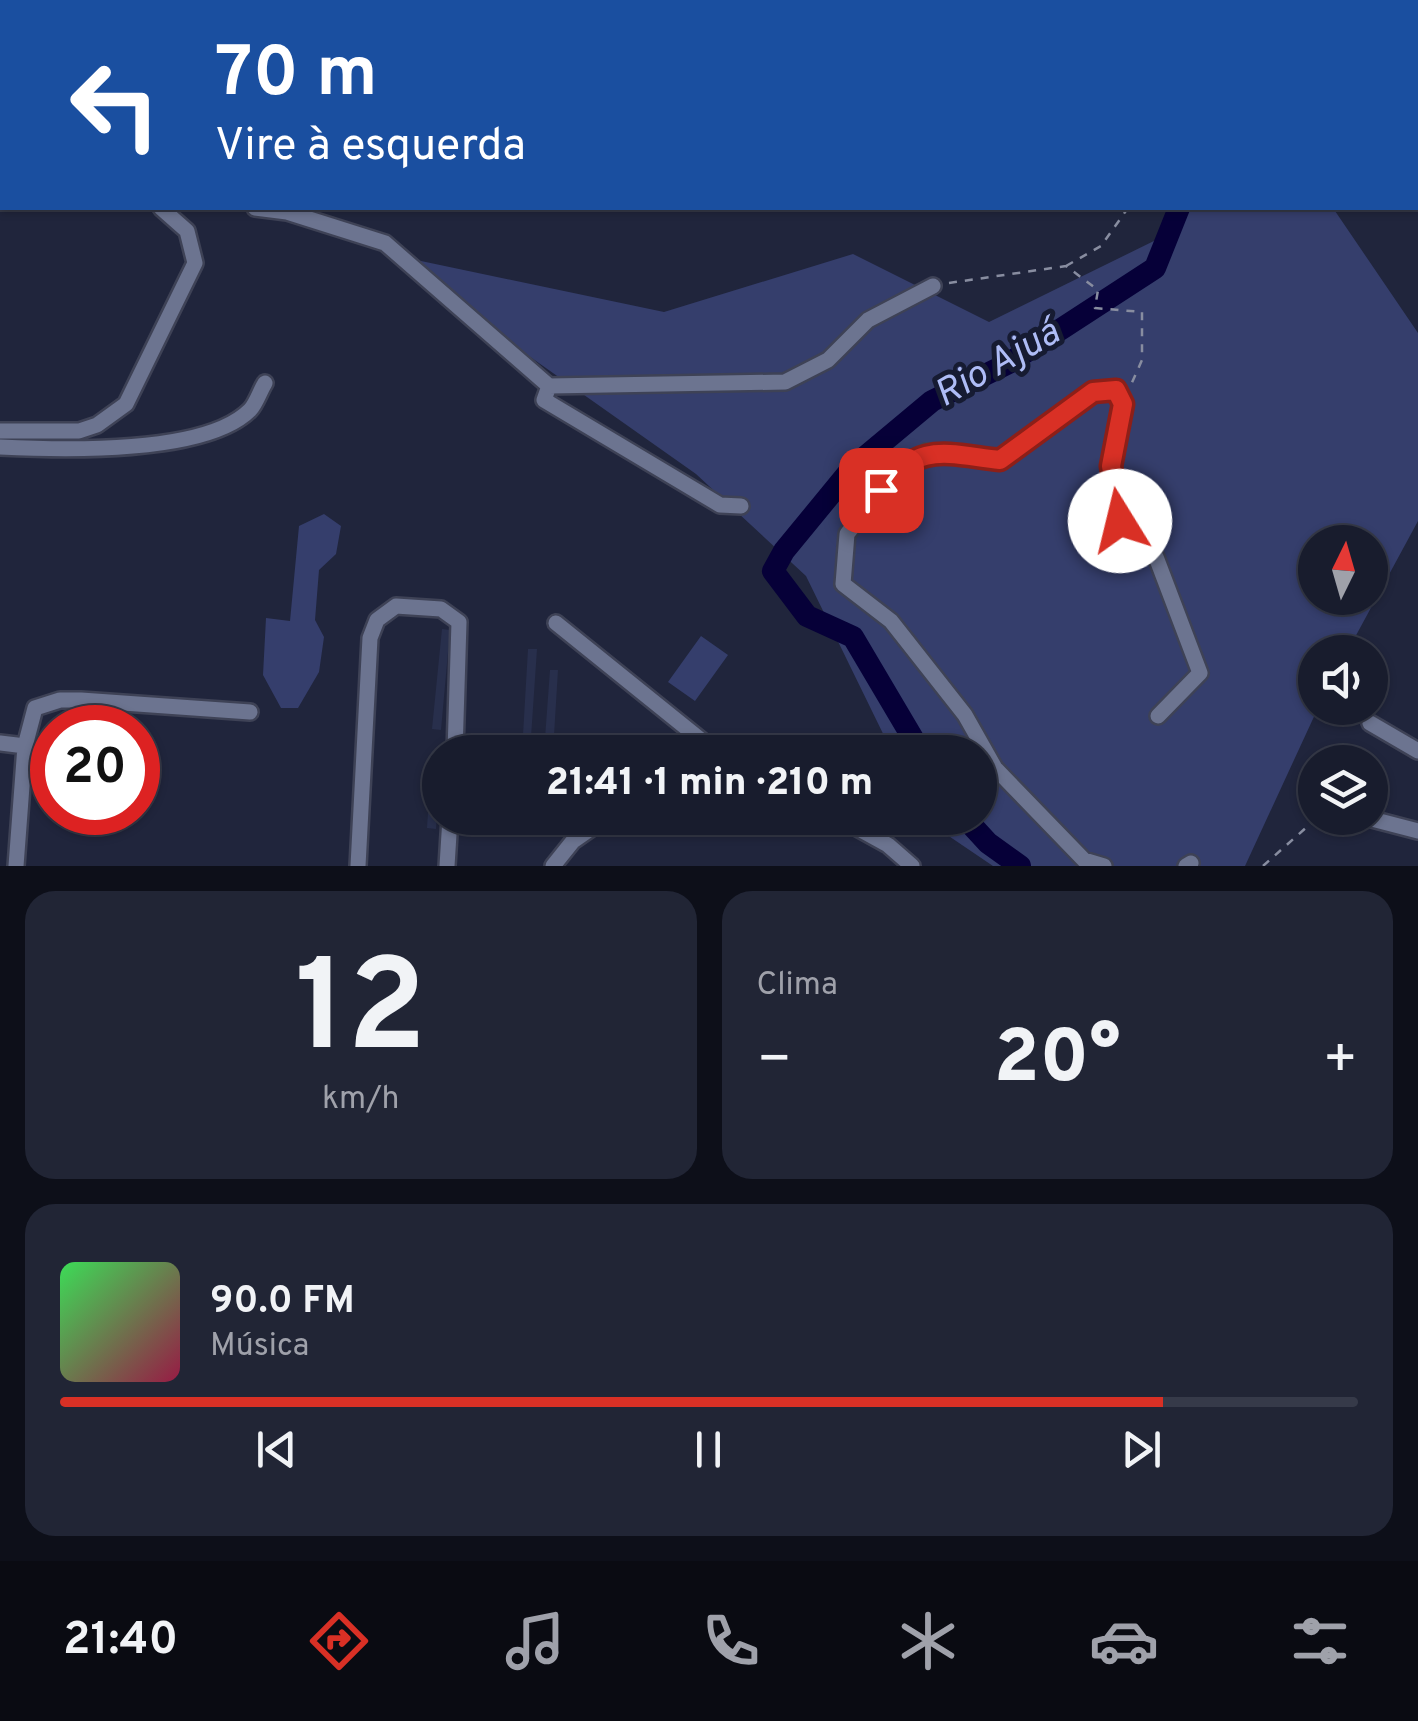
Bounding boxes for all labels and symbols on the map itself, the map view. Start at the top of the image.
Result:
water label: Rio Ajuá [927,308,1072,420]
pin [839,448,924,533]
position arrow [1068,469,1172,573]
north arrow [1298,525,1388,615]
speed limit sign: 20 [30,705,160,835]

